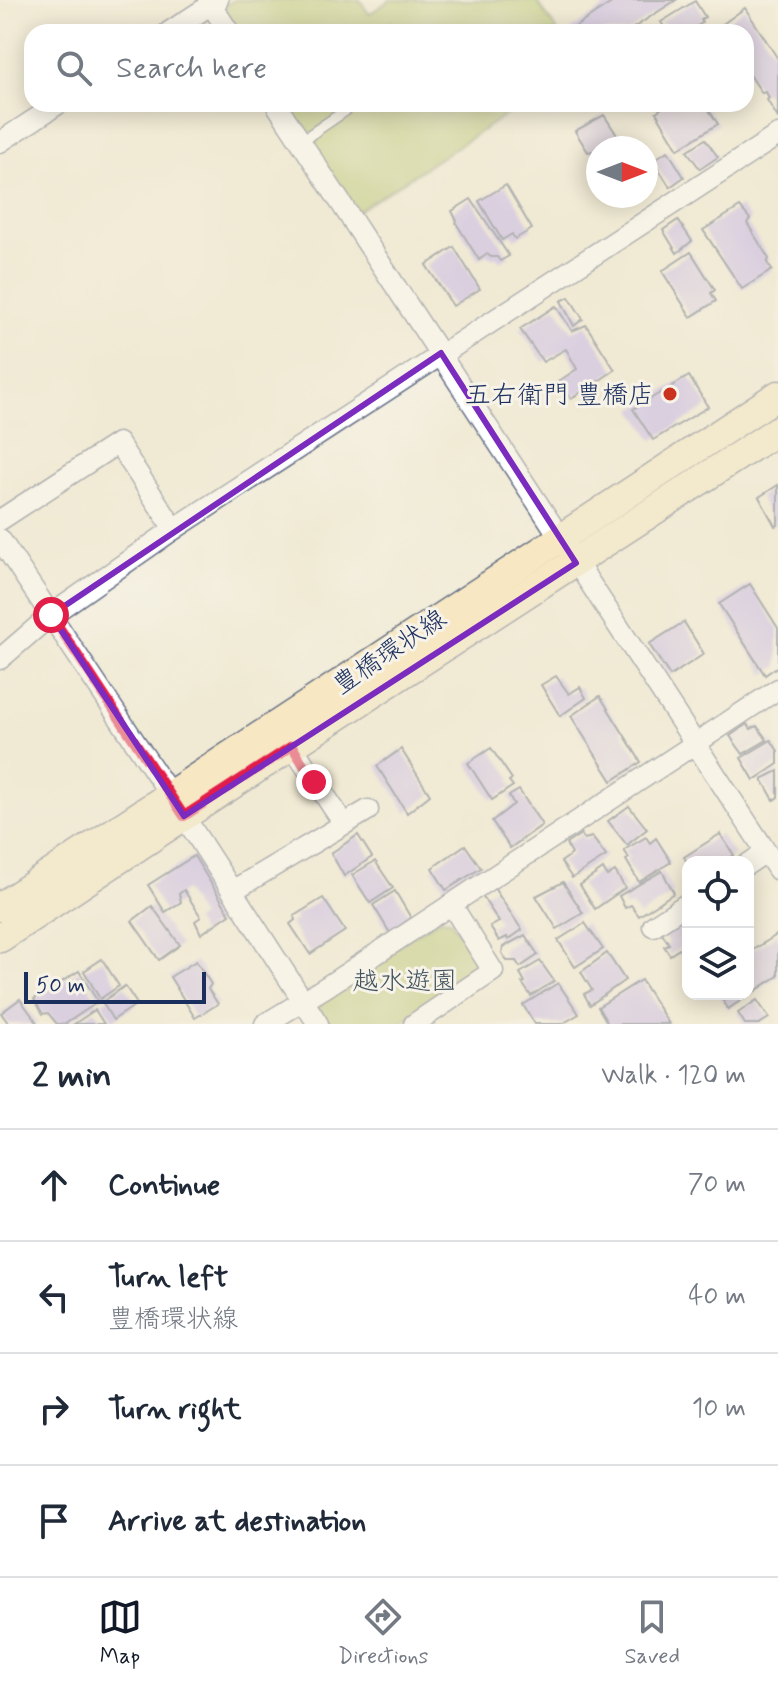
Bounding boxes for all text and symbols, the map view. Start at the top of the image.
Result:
search box [24,24,754,112]
icon: search [52,46,96,90]
text: Search here [116,49,267,88]
north arrow [586,136,658,208]
place label: 五右衛門 豊橋店 [465,379,654,413]
marker: 五右衛門 豊橋店 [661,385,679,403]
route start [33,597,69,633]
street label: 豊橋環状線 [327,602,454,703]
route end [296,764,332,800]
map controls [682,856,754,1000]
button: locate [682,856,754,928]
button: layers [682,928,754,1000]
park label: 越水遊園 [353,965,457,999]
scale bar [24,968,206,1004]
text: 50 m [36,972,85,1000]
text: 2 min [32,1054,112,1099]
text: Walk · 120 m [601,1059,746,1093]
icon: ahead [32,1163,76,1207]
text: Continue [108,1166,220,1205]
text: 70 m [688,1168,746,1202]
text: Turn left [108,1258,228,1297]
icon: left [32,1275,76,1319]
text: 40 m [688,1280,746,1314]
text: 豊橋環状線 [108,1303,238,1337]
icon: right [32,1387,76,1431]
text: Turn right [108,1390,241,1429]
text: 10 m [692,1392,746,1426]
icon: arrive [32,1499,76,1543]
text: Arrive at destination [108,1502,366,1541]
tab: Map [98,1595,142,1671]
tab: Directions [338,1595,428,1671]
tab: Saved [624,1595,680,1671]

